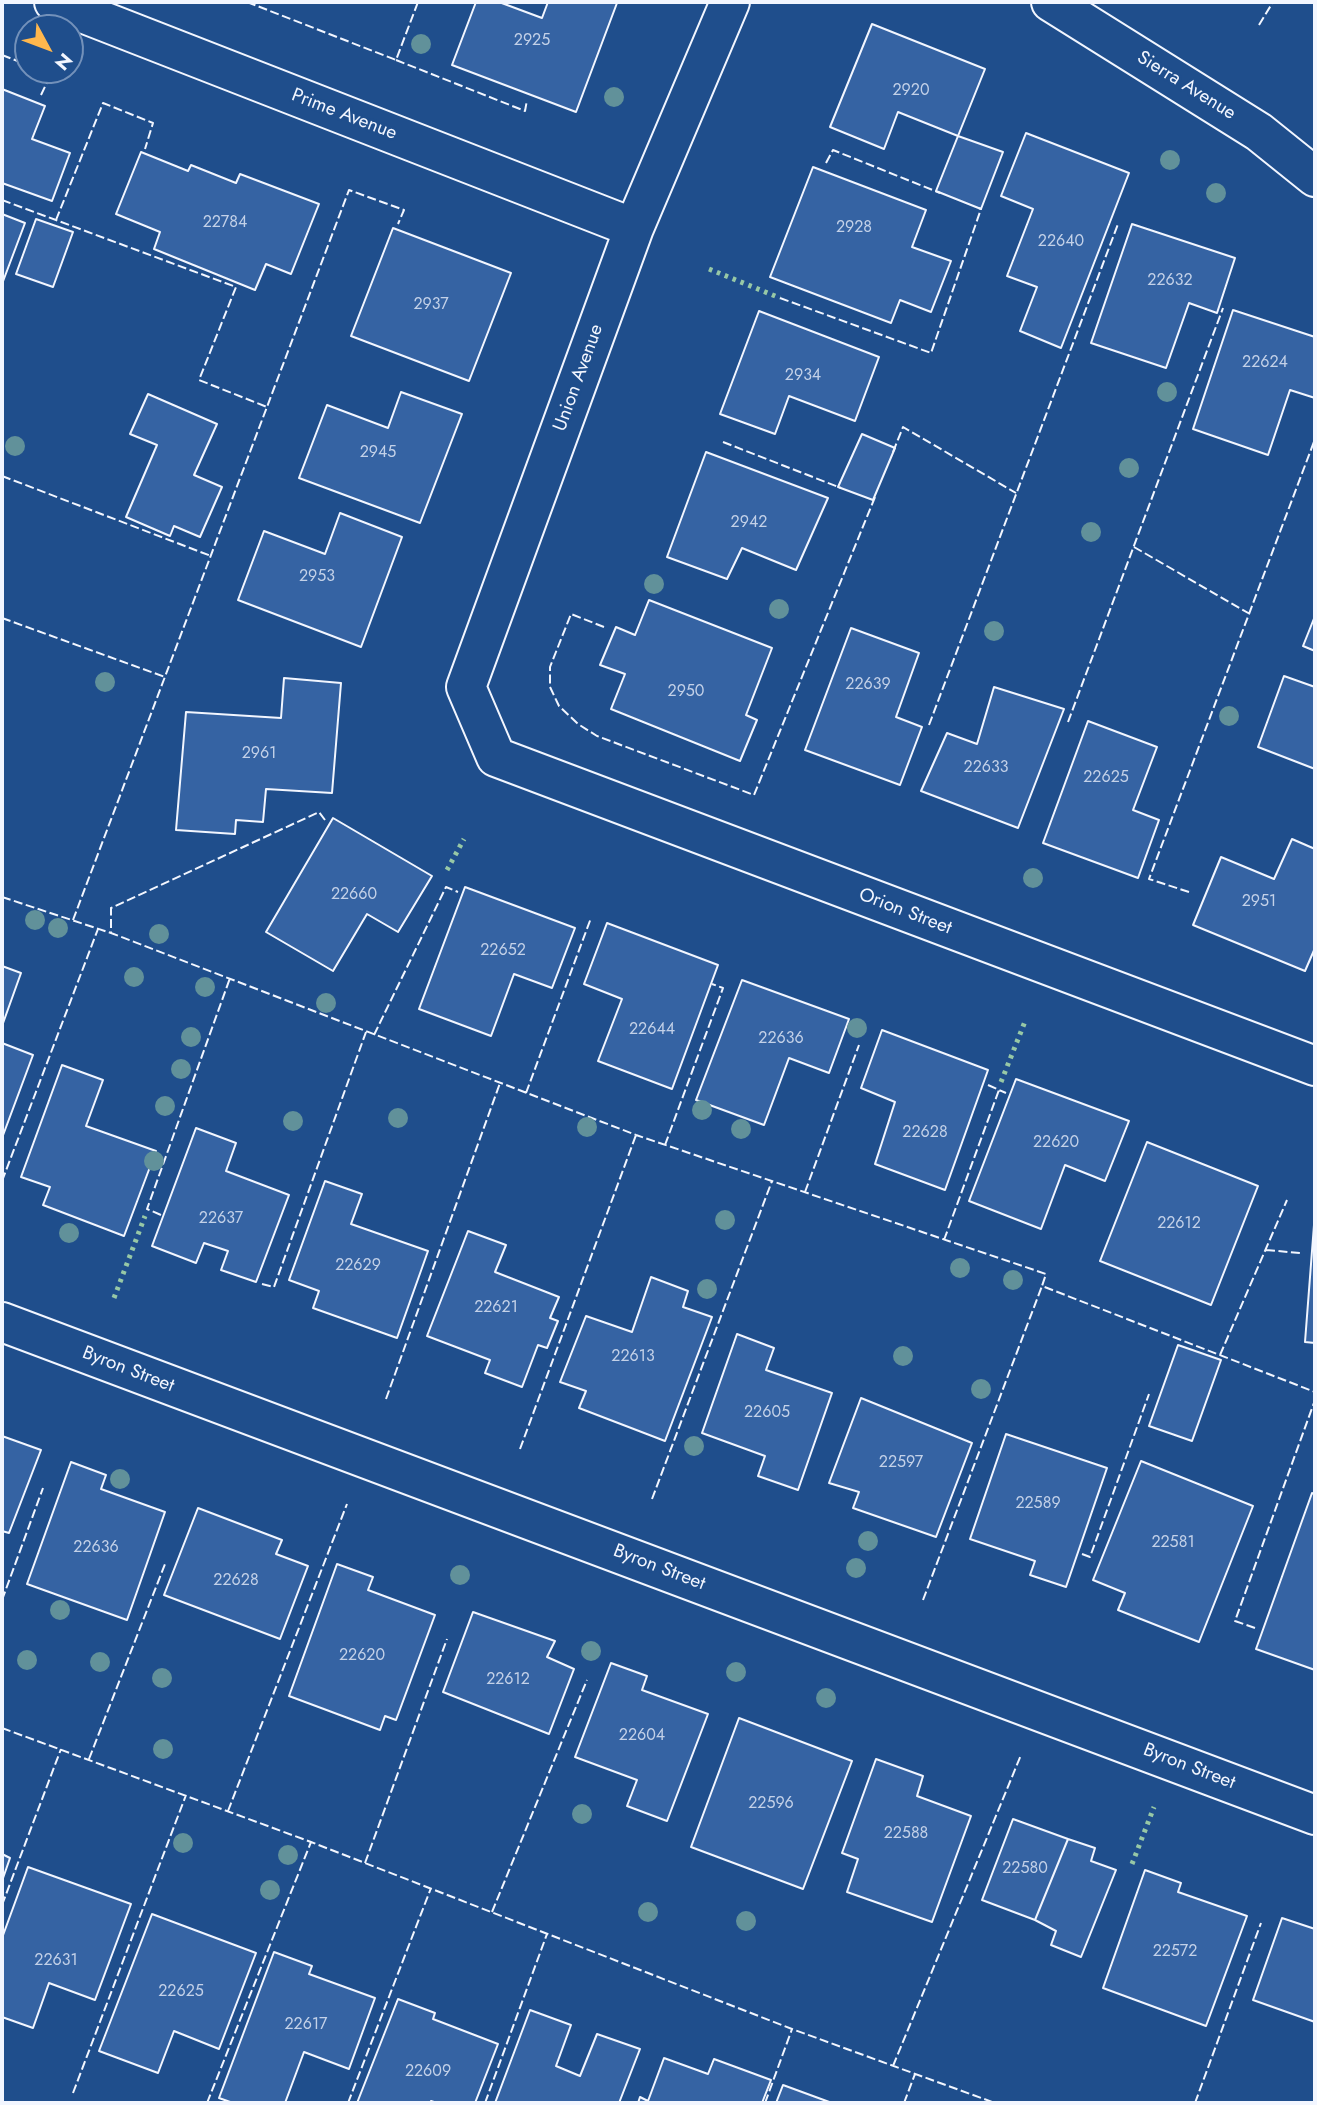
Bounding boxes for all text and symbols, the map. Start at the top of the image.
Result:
north arrow [14,14,84,84]
house number: 2925 [514,31,550,51]
text: N [49,47,79,76]
street label: Sierra Avenue [1132,47,1240,125]
house number: 2920 [892,81,930,101]
street label: Prime Avenue [288,84,400,146]
house number: 22784 [203,213,247,233]
house number: 2928 [836,218,872,238]
house number: 22640 [1038,232,1084,252]
house number: 22632 [1147,271,1193,291]
house number: 2937 [413,295,449,315]
street label: Union Avenue [549,321,609,435]
house number: 22624 [1242,353,1288,373]
house number: 2934 [785,366,821,386]
house number: 2945 [360,443,396,463]
house number: 2942 [731,513,767,533]
house number: 2953 [299,567,335,587]
house number: 22639 [845,675,891,695]
house number: 2950 [668,682,704,702]
house number: 2961 [242,744,276,764]
house number: 22633 [964,758,1008,778]
house number: 22625 [1083,768,1129,788]
street label: Orion Street [855,884,955,940]
house number: 22660 [331,885,377,905]
house number: 2951 [1242,892,1276,912]
house number: 22652 [480,941,526,961]
house number: 22644 [629,1020,675,1040]
house number: 22636 [758,1029,804,1049]
house number: 22628 [902,1123,948,1143]
house number: 22620 [1033,1133,1079,1153]
house number: 22637 [199,1209,243,1229]
house number: 22612 [1157,1214,1201,1234]
house number: 22629 [335,1256,381,1276]
house number: 22621 [474,1298,518,1318]
street label: Byron Street [79,1342,177,1398]
house number: 22613 [611,1347,655,1367]
house number: 22605 [744,1403,790,1423]
house number: 22597 [879,1453,923,1473]
house number: 22589 [1015,1494,1061,1514]
house number: 22581 [1151,1533,1195,1553]
house number: 22636 [73,1538,119,1558]
street label: Byron Street [610,1540,708,1596]
house number: 22628 [213,1571,259,1591]
house number: 22620 [339,1646,385,1666]
house number: 22612 [486,1670,530,1690]
house number: 22604 [619,1726,665,1746]
street label: Byron Street [1140,1739,1238,1795]
house number: 22596 [748,1794,794,1814]
house number: 22588 [884,1824,928,1844]
house number: 22580 [1002,1859,1048,1879]
house number: 22572 [1153,1942,1197,1962]
house number: 22631 [34,1951,78,1971]
house number: 22625 [158,1982,204,2002]
house number: 22617 [284,2015,328,2035]
house number: 22609 [405,2062,451,2082]

